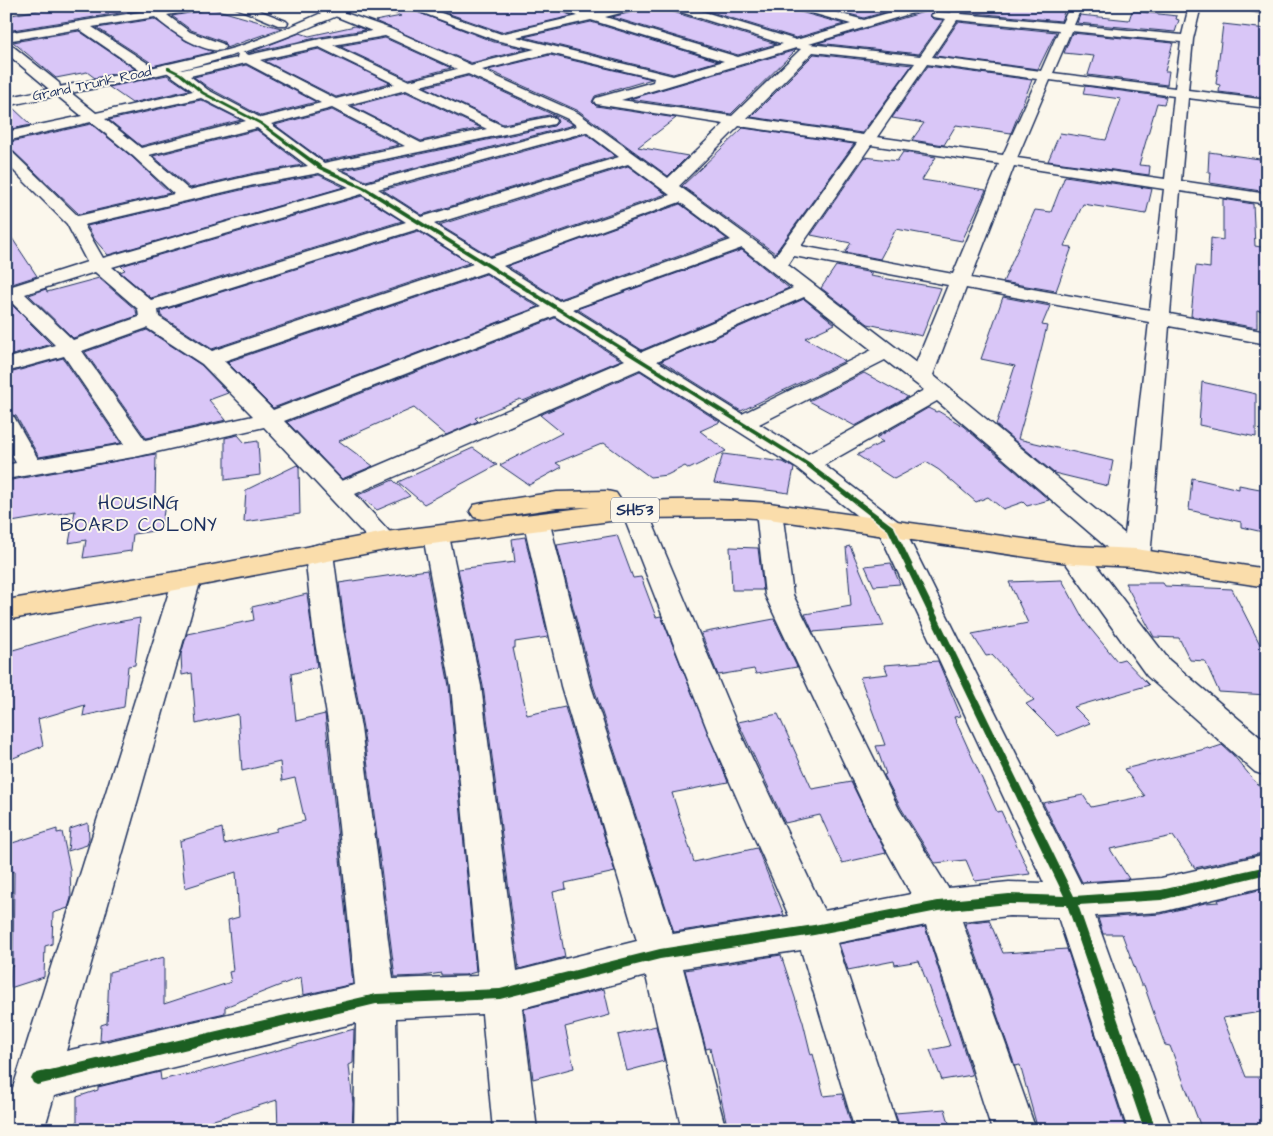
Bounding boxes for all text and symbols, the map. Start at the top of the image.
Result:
street label: Grand Trunk Road [31,62,153,106]
district label: HOUSING BOARD COLONY [60,490,218,539]
road number: SH53 [611,498,659,522]

